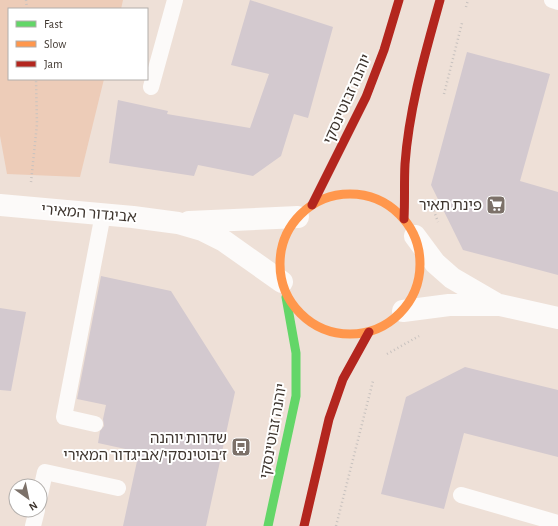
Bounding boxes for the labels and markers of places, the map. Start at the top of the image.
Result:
supermarket icon: פינת תאיר [485,194,507,216]
place label: פינת תאיר [419,198,482,213]
place label: שדרות יוהנה ז׳בוטינסקי/אביגדור המאירי [63,431,227,463]
bus stop icon: שדרות יוהנה ז׳בוטינסקי/אביגדור המאירי [230,436,252,458]

